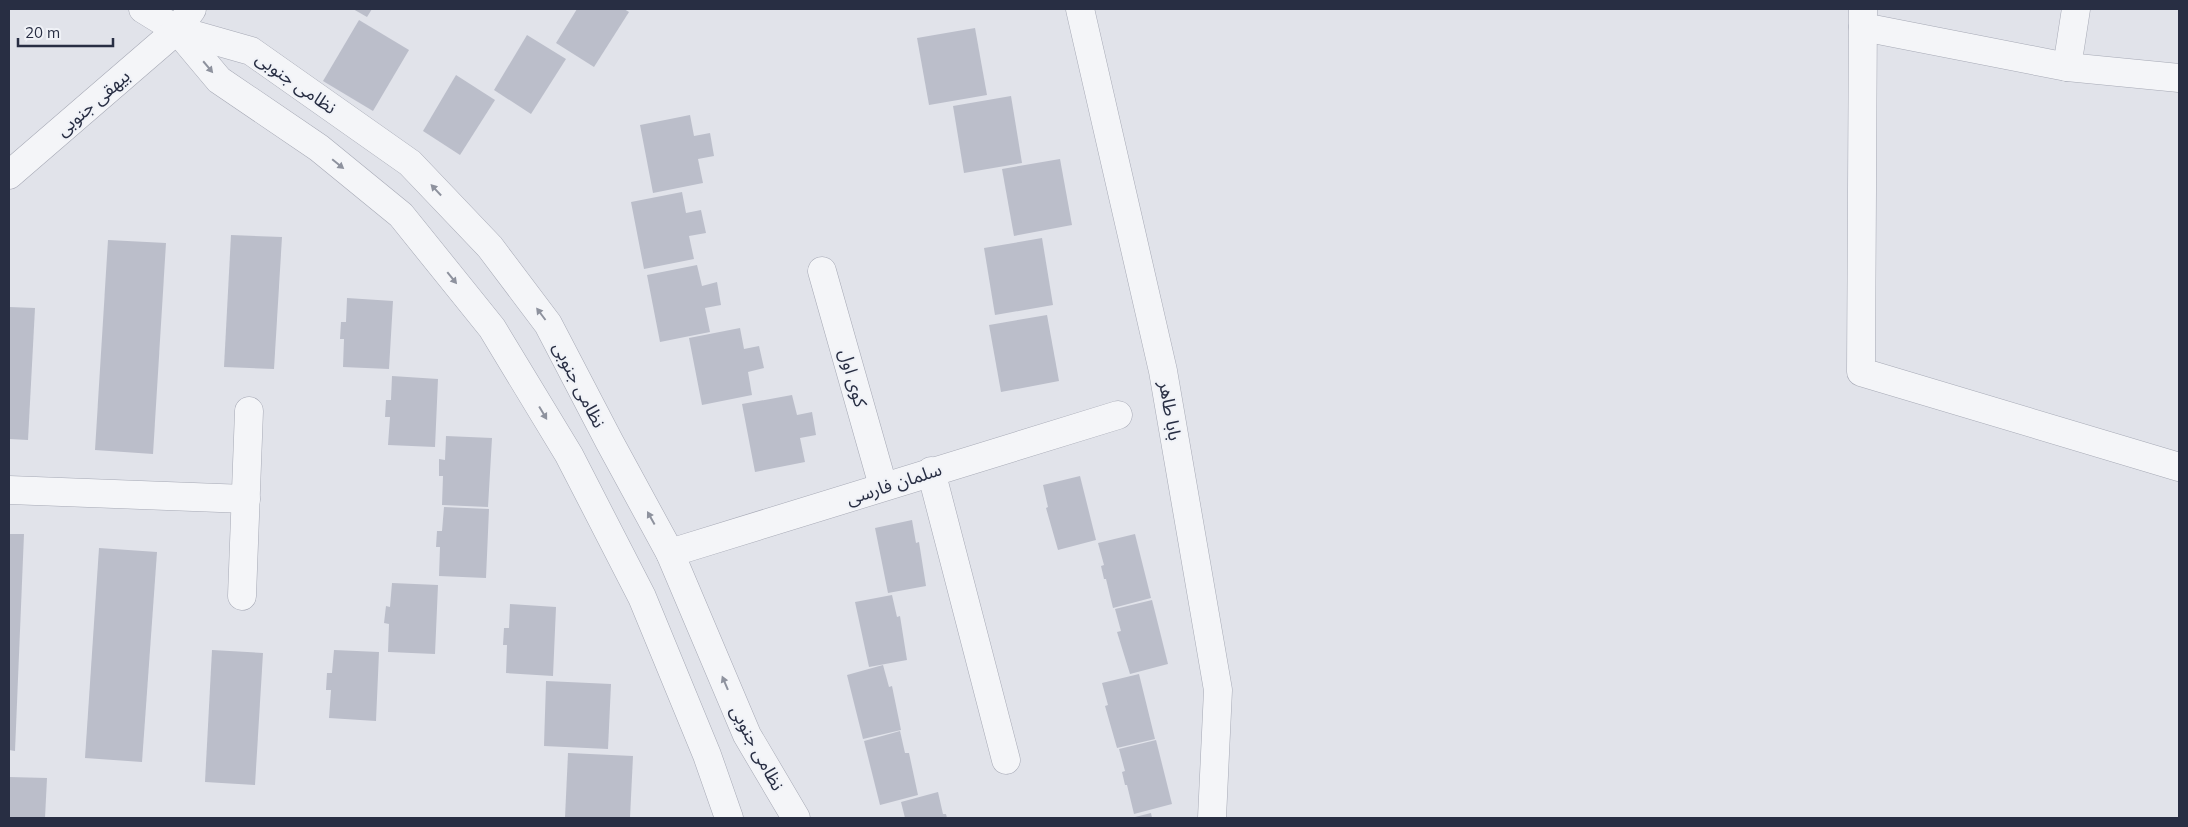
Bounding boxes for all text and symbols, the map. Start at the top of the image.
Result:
scale bar [18,15,112,47]
text: 20 m [25,23,60,42]
street label: نظامی جنوبی [251,46,341,119]
one-way arrow [203,61,214,74]
street label: بیهقی جنوبی [51,64,135,141]
one-way arrow [332,158,345,169]
one-way arrow [430,185,442,197]
one-way arrow [447,272,458,285]
one-way arrow [535,308,546,321]
street label: نظامی جنوبی [548,338,611,432]
street label: کوی اول [834,346,873,410]
street label: بابا طاهر [1154,379,1187,442]
one-way arrow [539,406,548,419]
street label: سلمان فارسی [843,457,944,510]
one-way arrow [647,512,656,525]
one-way arrow [720,675,728,690]
street label: نظامی جنوبی [725,701,790,794]

